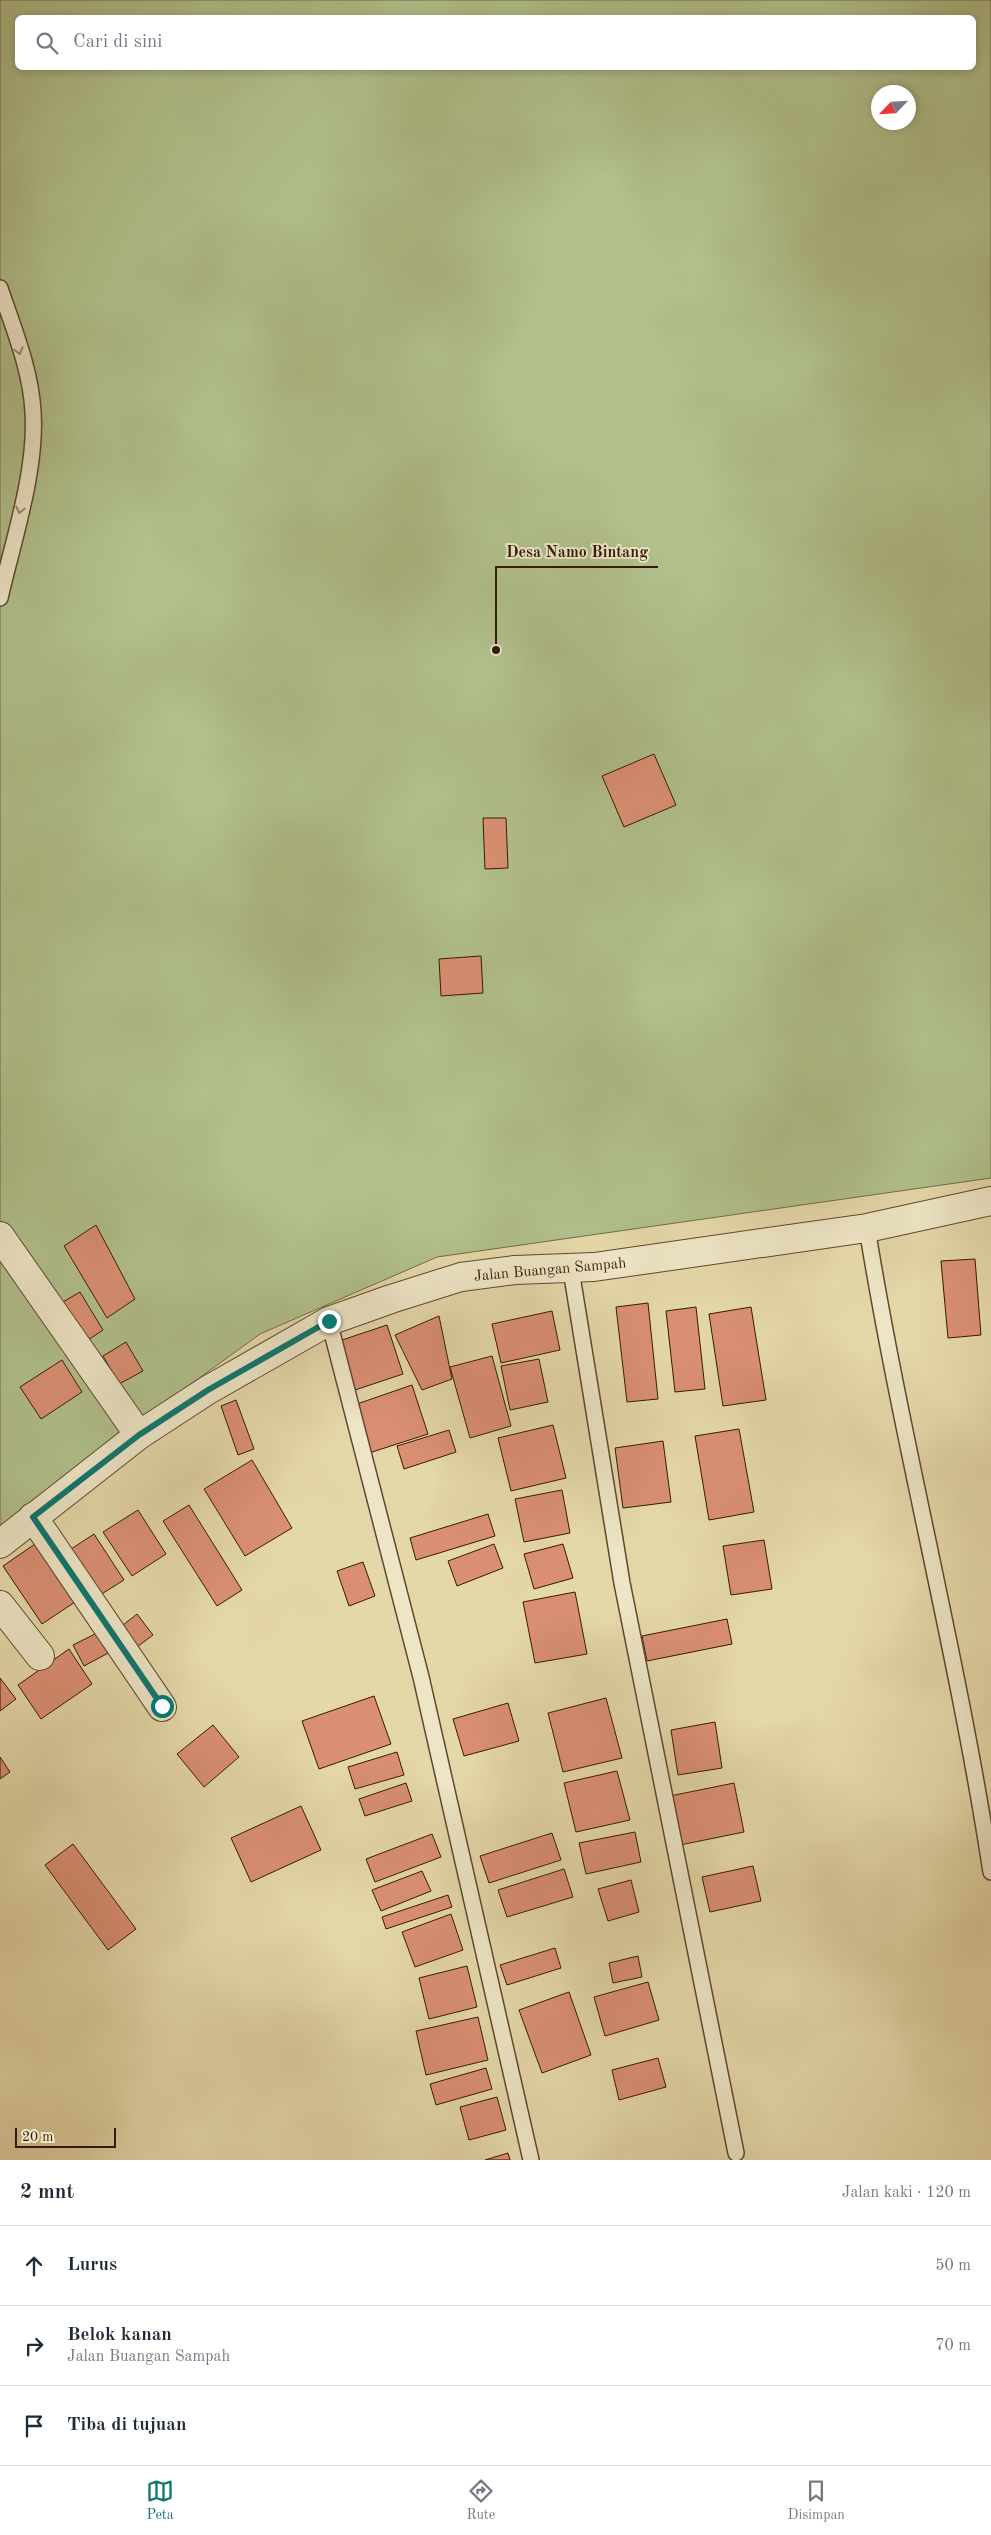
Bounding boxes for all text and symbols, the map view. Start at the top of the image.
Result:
search box [15,15,976,70]
icon: search [33,29,61,57]
text: Cari di sini [73,33,163,52]
north arrow [871,85,916,130]
one-way arrow [14,346,24,355]
one-way arrow [15,506,26,515]
callout: Desa Namo Bintang [496,536,658,567]
text: Desa Namo Bintang [506,545,648,561]
street label: Jalan Buangan Sampah [473,1256,627,1285]
route end [318,1310,341,1333]
route start [151,1695,174,1718]
scale bar [15,2125,116,2148]
text: 20 m [22,2130,53,2144]
text: 2 mnt [20,2182,74,2203]
text: Jalan kaki · 120 m [842,2185,971,2201]
icon: ahead [20,2252,48,2280]
text: Lurus [67,2256,117,2275]
text: 50 m [935,2258,971,2274]
text: Belok kanan [67,2326,172,2345]
icon: right [20,2332,48,2360]
text: 70 m [935,2338,971,2354]
text: Jalan Buangan Sampah [67,2349,230,2365]
icon: arrive [20,2412,48,2440]
text: Tiba di tujuan [67,2416,187,2435]
tab: Peta [146,2477,174,2524]
tab: Rute [466,2477,495,2524]
tab: Disimpan [787,2477,845,2524]

